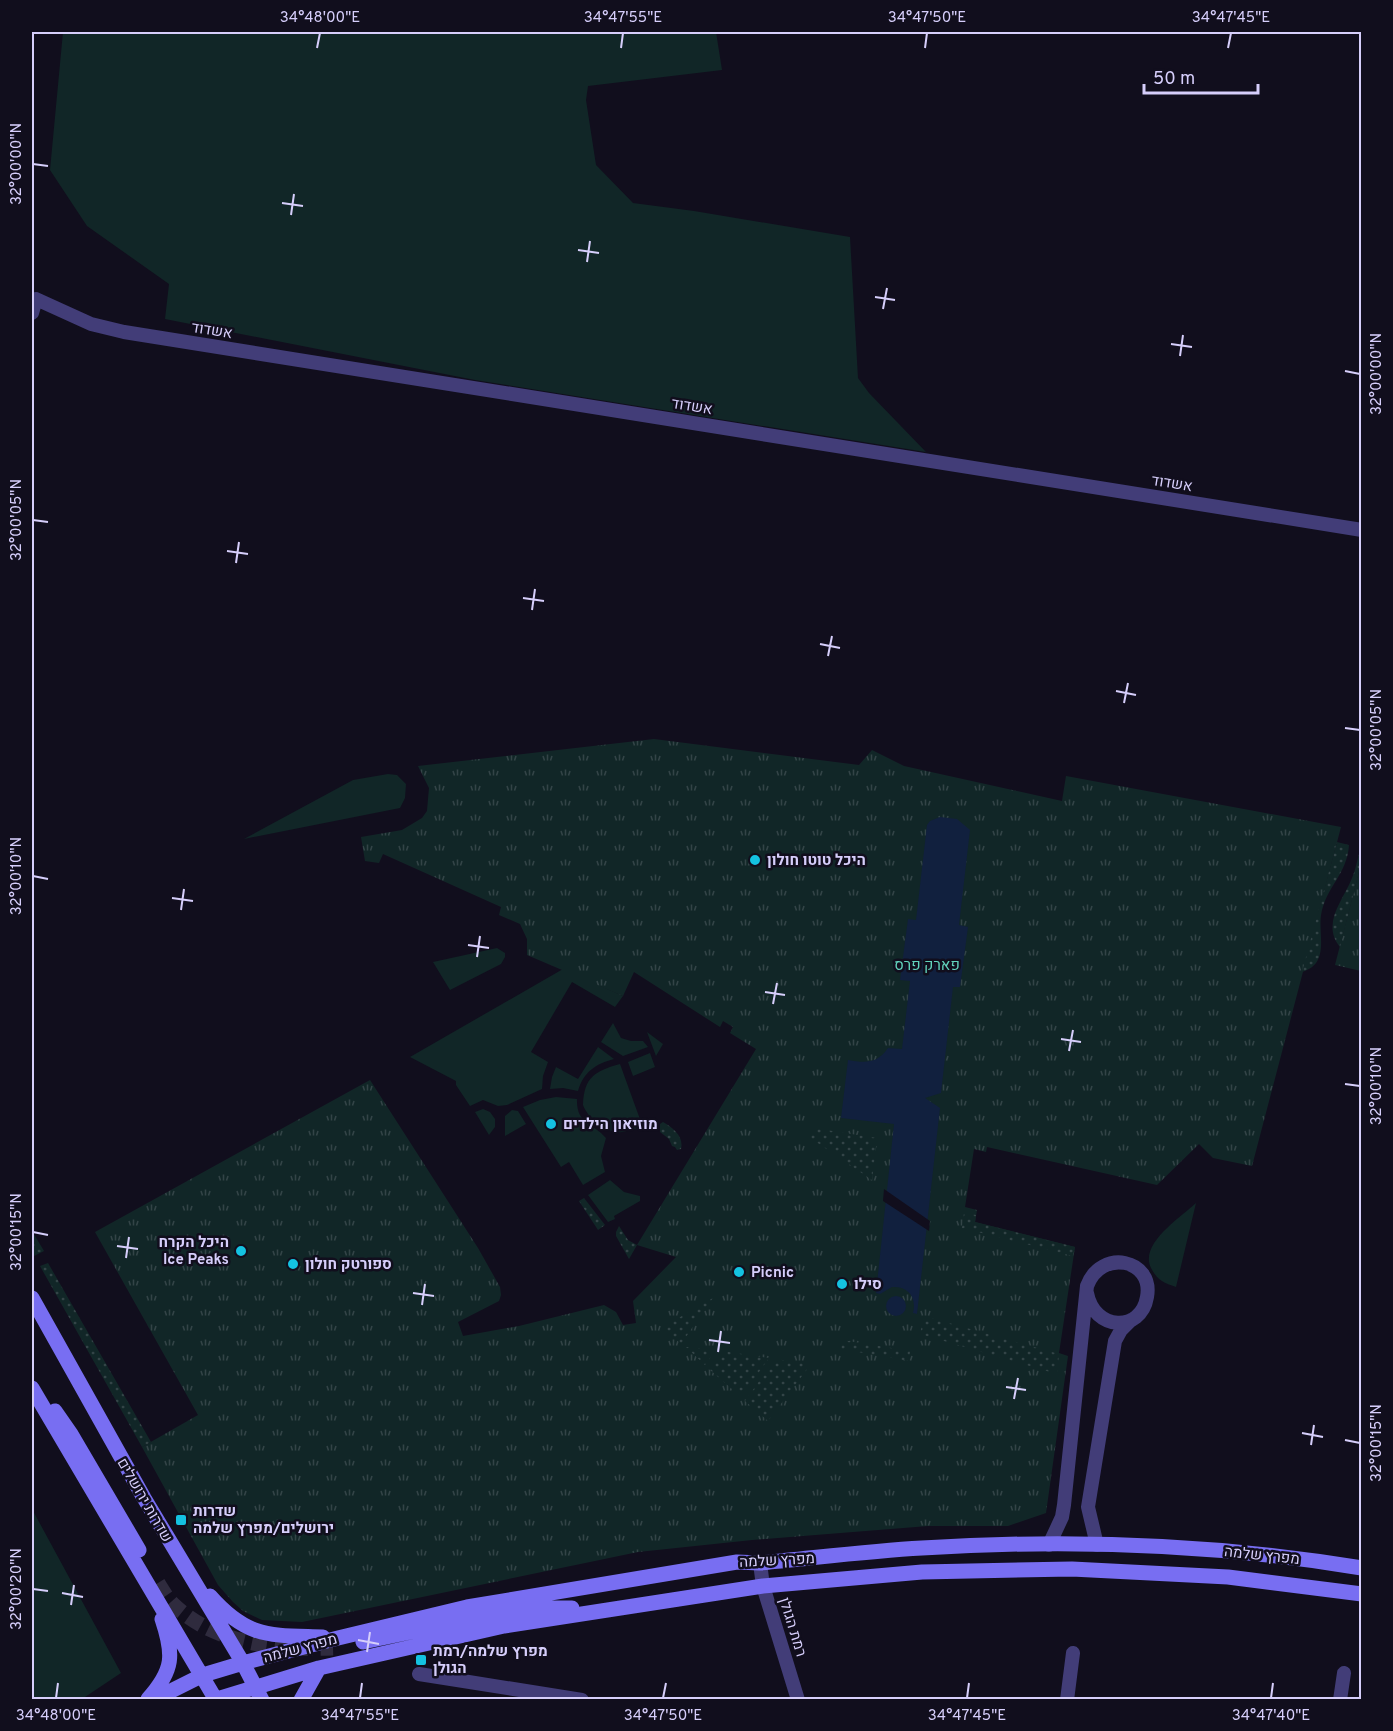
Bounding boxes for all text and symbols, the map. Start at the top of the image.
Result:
text: 34°48'00"E [280,9,360,28]
text: 34°47'55"E [584,9,662,28]
text: 34°47'50"E [888,9,966,28]
text: 34°47'45"E [1192,9,1270,28]
scale bar [1144,57,1258,95]
text: 50 m [1153,68,1195,91]
text: 32°00'00"N [8,123,27,205]
street label: אשדוד [190,319,234,344]
text: 32°00'00"N [1368,333,1387,415]
street label: אשדוד [670,395,714,420]
street label: אשדוד [1150,472,1194,497]
text: 32°00'05"N [8,479,27,561]
text: 32°00'05"N [1368,689,1387,771]
text: 32°00'10"N [8,837,27,915]
place label: היכל טוטו חולון [767,852,866,871]
marker: היכל טוטו חולון [748,853,762,867]
park label: פארק פרס [894,957,960,976]
text: 32°00'10"N [1368,1047,1387,1125]
place label: מוזיאון הילדים [563,1116,658,1135]
marker: מוזיאון הילדים [544,1117,558,1131]
text: 32°00'15"N [8,1193,27,1271]
place label: היכל הקרח Ice Peaks [158,1234,229,1270]
marker: היכל הקרח Ice Peaks [234,1244,248,1258]
place label: ספורטק חולון [305,1256,392,1275]
marker: ספורטק חולון [286,1257,300,1271]
place label: Picnic [751,1264,794,1283]
marker: Picnic [732,1265,746,1279]
place label: סילו [854,1276,882,1295]
marker: סילו [835,1277,849,1291]
text: 32°00'15"N [1368,1404,1387,1482]
street label: שדרות ירושלים [112,1455,176,1546]
place label: שדרות ירושלים/מפרץ שלמה [193,1503,334,1539]
marker: שדרות ירושלים/מפרץ שלמה [174,1513,188,1527]
street label: מפרץ שלמה [1223,1543,1301,1570]
text: 32°00'20"N [8,1548,27,1630]
street label: מפרץ שלמה [739,1550,815,1573]
street label: רמת הגולן [774,1596,810,1659]
street label: מפרץ שלמה [261,1630,339,1668]
place label: מפרץ שלמה/רמת הגולן [433,1643,548,1679]
marker: מפרץ שלמה/רמת הגולן [414,1653,428,1667]
text: 34°48'00"E [16,1707,96,1726]
text: 34°47'55"E [321,1707,399,1726]
text: 34°47'50"E [624,1707,702,1726]
text: 34°47'45"E [928,1707,1006,1726]
text: 34°47'40"E [1232,1707,1310,1726]

